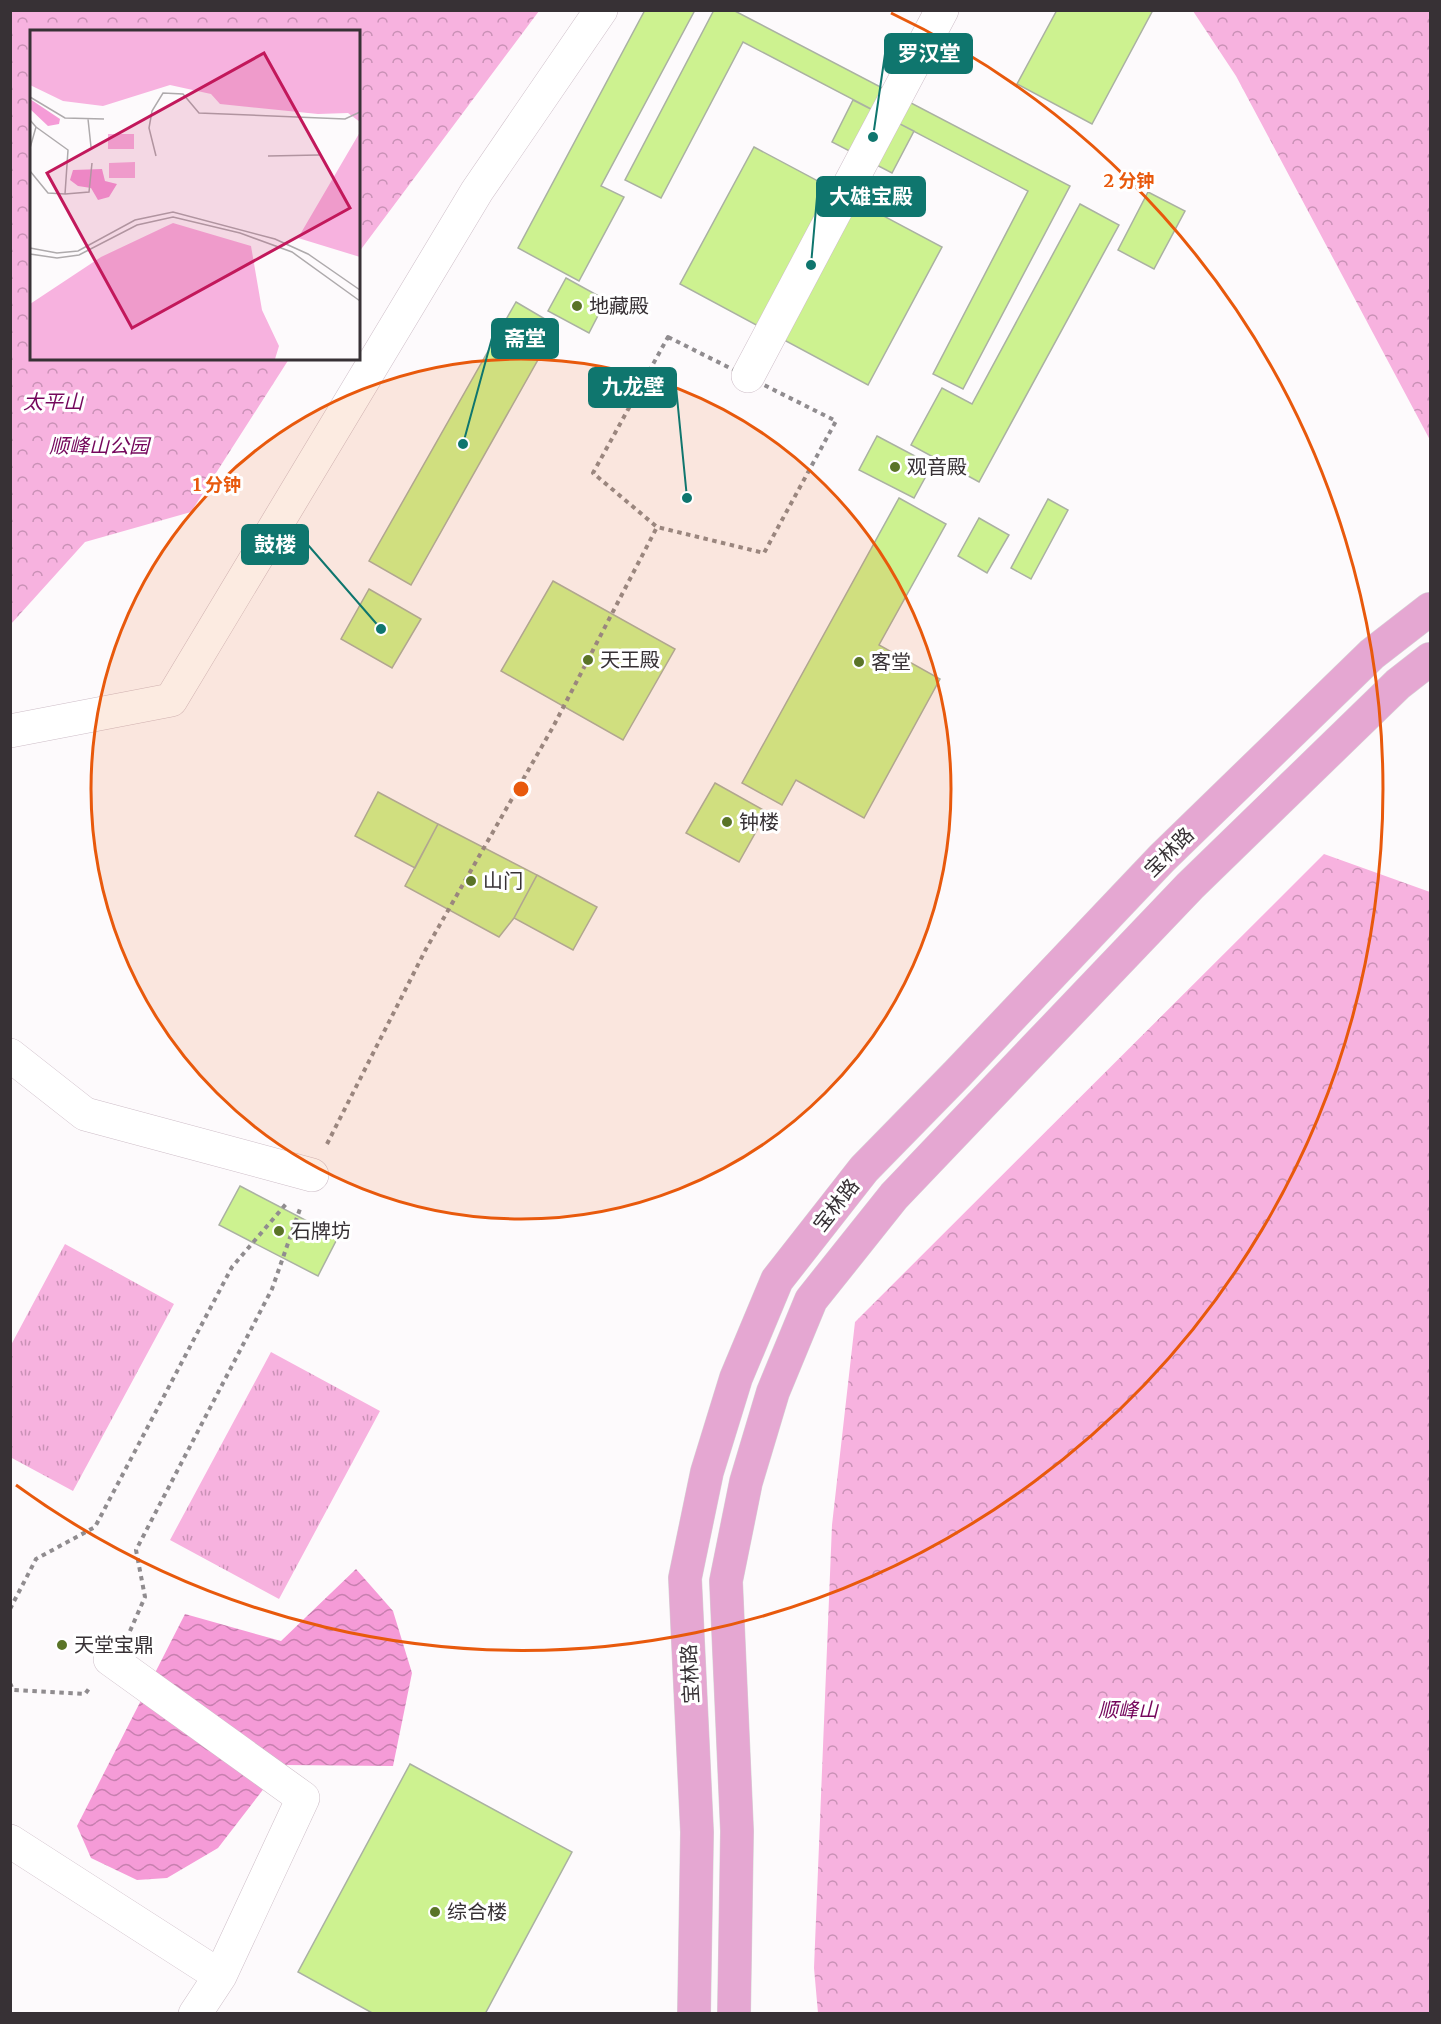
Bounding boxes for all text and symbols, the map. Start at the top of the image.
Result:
inset map [30,30,360,360]
callout: 罗汉堂 [885,34,972,73]
text: 罗汉堂 [898,40,961,67]
text: 2 分钟 [1104,169,1154,192]
callout: 大雄宝殿 [817,177,925,216]
text: 大雄宝殿 [829,183,913,210]
place label: 地藏殿 [589,293,649,318]
marker: 地藏殿 [570,299,584,313]
callout: 斋堂 [492,319,558,358]
text: 斋堂 [504,325,546,352]
callout: 九龙壁 [589,368,676,407]
text: 九龙壁 [602,373,665,400]
park label: 太平山 [23,389,85,414]
park label: 顺峰山公园 [49,433,152,458]
place label: 观音殿 [907,454,967,479]
marker: 观音殿 [888,460,902,474]
text: 1 分钟 [193,473,241,496]
callout: 鼓楼 [242,525,308,564]
text: 鼓楼 [254,531,296,558]
place label: 天王殿 [600,647,660,672]
place label: 客堂 [871,649,911,674]
marker: 天王殿 [581,653,595,667]
marker: 客堂 [852,655,866,669]
centre of rings [511,779,531,799]
place label: 钟楼 [739,809,779,834]
marker: 钟楼 [720,815,734,829]
street label: 宝林路 [1139,822,1199,882]
place label: 山门 [483,868,523,893]
marker: 山门 [464,874,478,888]
street label: 宝林路 [807,1173,864,1236]
place label: 石牌坊 [291,1218,351,1243]
marker: 石牌坊 [272,1224,286,1238]
place label: 天堂宝鼎 [74,1632,154,1657]
marker: 天堂宝鼎 [55,1638,69,1652]
street label: 宝林路 [675,1643,704,1705]
park label: 顺峰山 [1098,1697,1160,1722]
place label: 综合楼 [447,1899,507,1924]
marker: 综合楼 [428,1905,442,1919]

